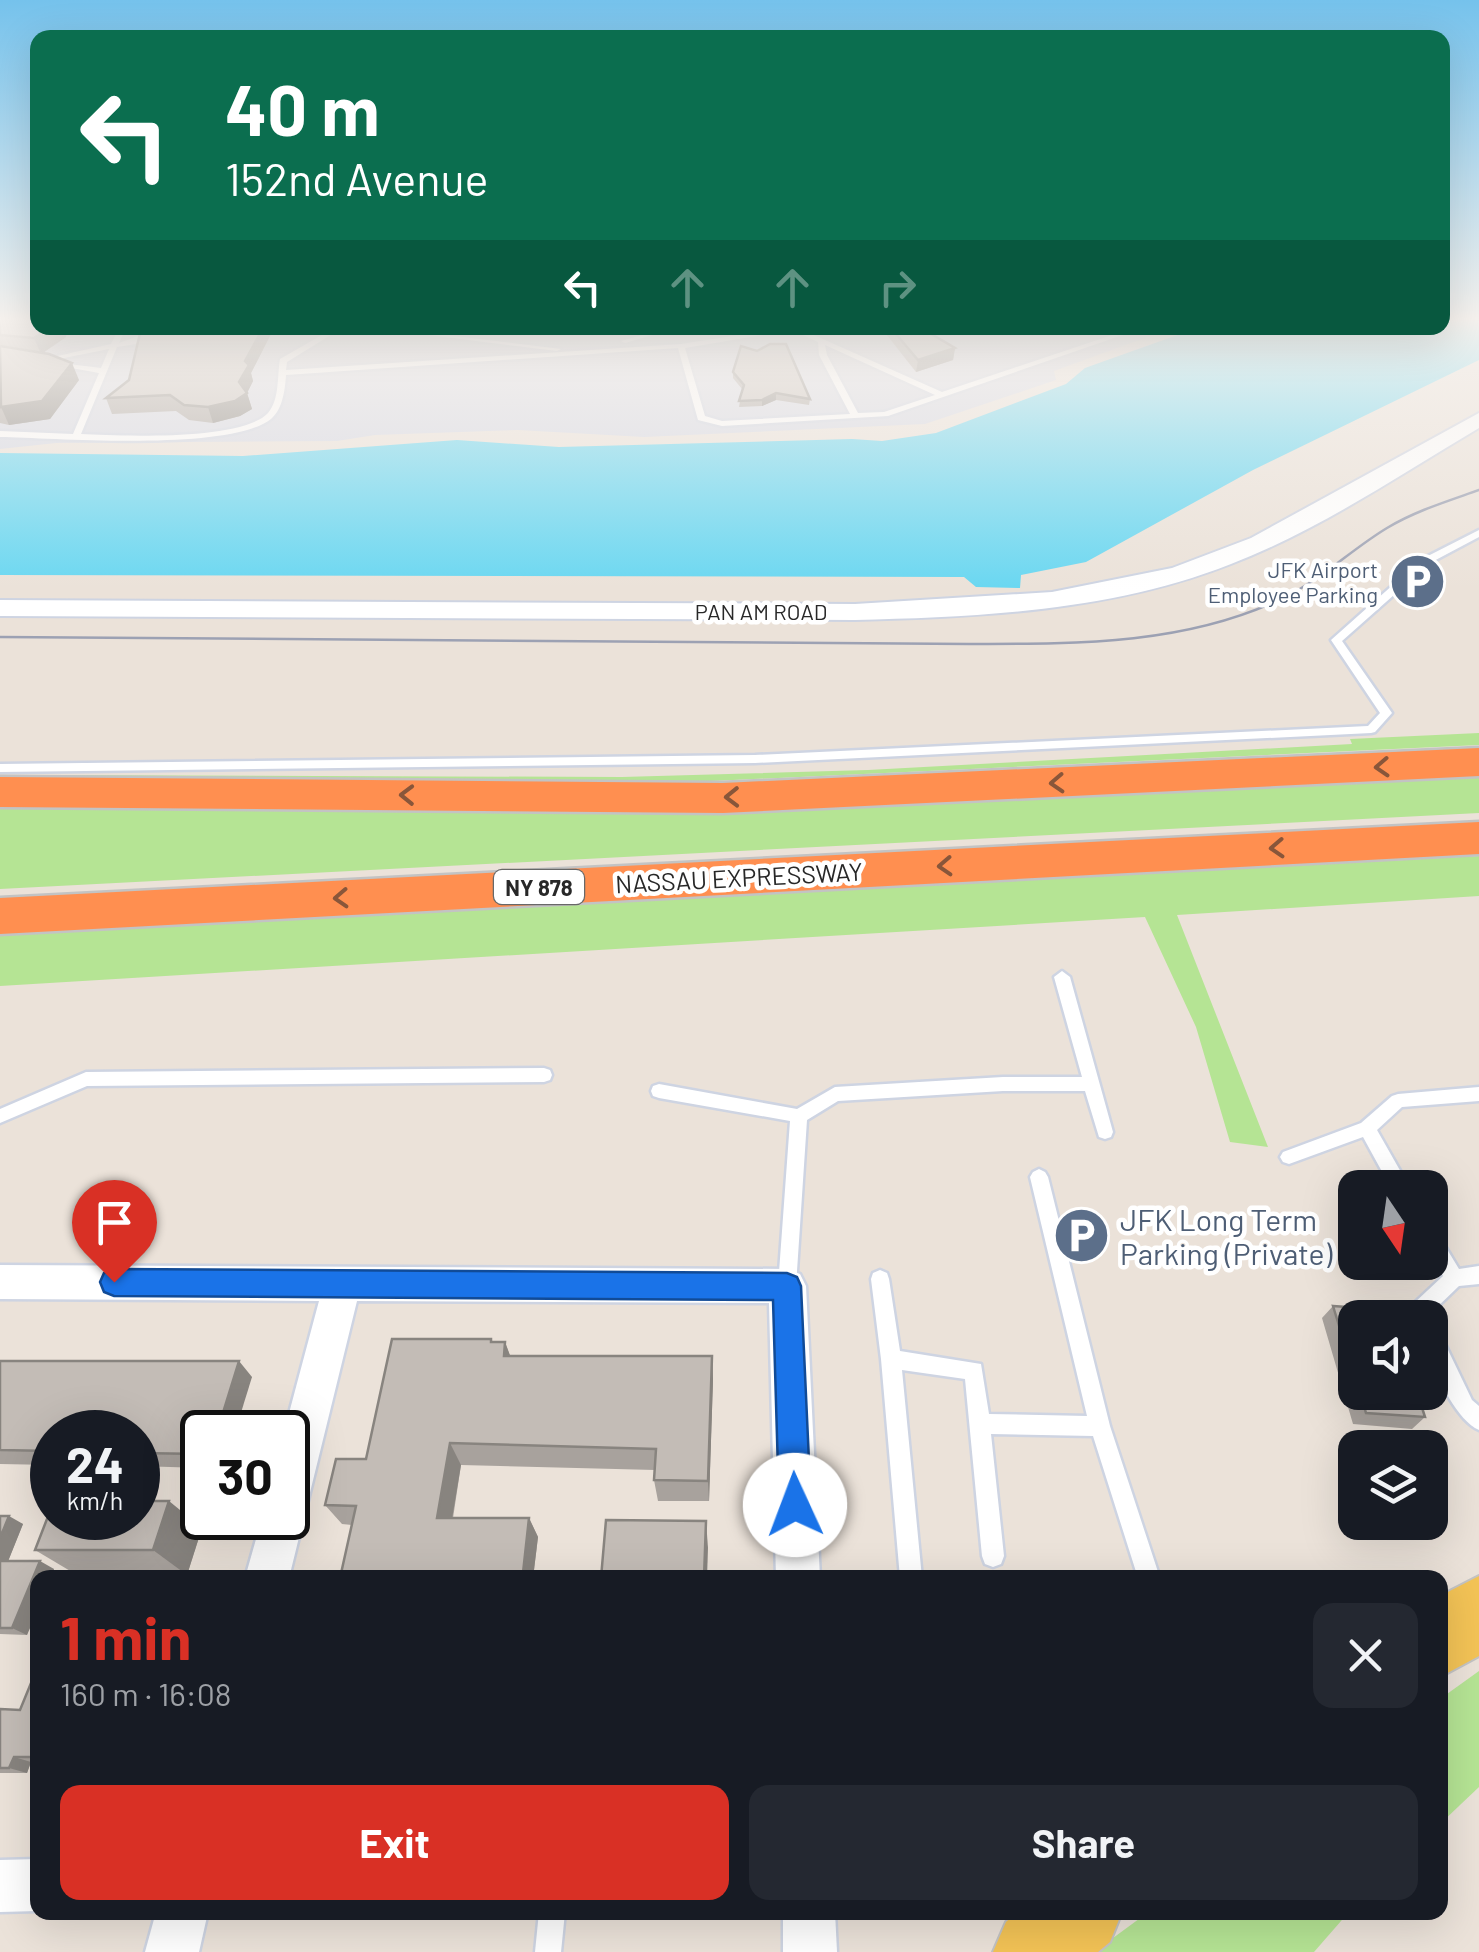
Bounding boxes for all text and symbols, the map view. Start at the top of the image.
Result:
text: 40 m [225,66,380,150]
icon: left [60,70,190,200]
text: 152nd Avenue [225,151,489,205]
icon: left [555,260,610,315]
icon: ahead [660,260,715,315]
icon: ahead [765,260,820,315]
icon: right [870,260,925,315]
parking icon: JFK Airport Employee Parking [1387,552,1447,612]
place label: JFK Airport Employee Parking [1208,556,1378,607]
street label: PAN AM ROAD [695,598,827,624]
one-way arrow [1373,756,1389,777]
one-way arrow [1049,772,1065,793]
one-way arrow [399,785,415,806]
one-way arrow [724,787,740,808]
one-way arrow [1268,837,1284,858]
one-way arrow [936,855,952,876]
street label: NASSAU EXPRESSWAY [615,856,863,898]
road number: NY 878 [494,870,584,904]
one-way arrow [332,887,348,908]
north arrow [1338,1170,1448,1280]
map controls [1338,1170,1448,1540]
pin [72,1180,157,1283]
icon: arrive [87,1195,142,1250]
place label: JFK Long Term Parking (Private) [1120,1201,1333,1271]
parking icon: JFK Long Term Parking (Private) [1051,1206,1111,1266]
button: sound [1338,1300,1448,1410]
speed limit sign: 30 [180,1410,310,1540]
button: layers [1338,1430,1448,1540]
text: 24 [66,1433,124,1493]
position arrow [743,1453,847,1557]
text: km/h [67,1485,123,1515]
text: 1 min [60,1600,191,1672]
button: close [1313,1603,1418,1708]
text: 160 m · 16:08 [60,1674,231,1712]
button: Exit [60,1785,729,1900]
button: Share [749,1785,1418,1900]

